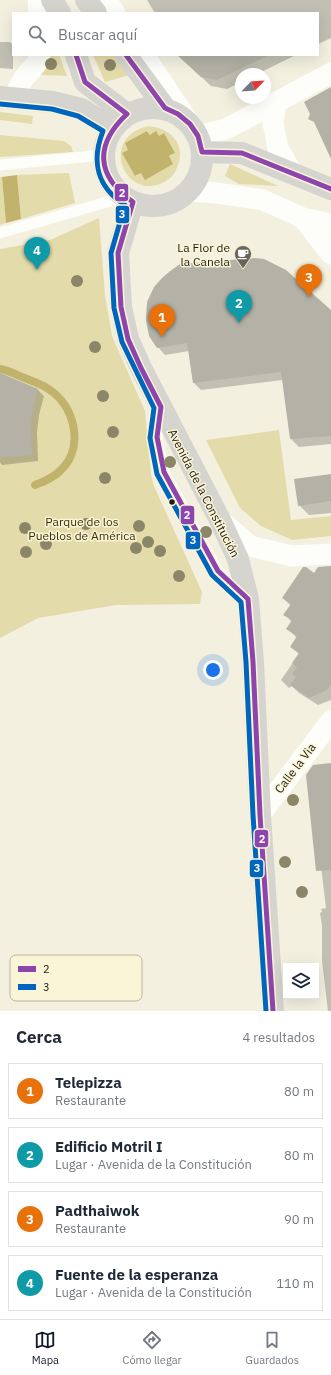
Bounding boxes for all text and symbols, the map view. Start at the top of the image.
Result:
search box [12,12,319,56]
icon: search [26,23,48,45]
text: Buscar aquí [58,25,137,44]
north arrow [235,68,271,104]
line badge: 2 [114,183,129,202]
text: 2 [119,186,126,200]
line badge: 3 [115,205,130,224]
text: 3 [119,207,125,221]
pin: 4 [24,237,50,270]
place label: La Flor de la Canela [177,240,231,269]
cafe icon: La Flor de la Canela [233,244,253,269]
pin: 3 [296,264,322,297]
pin: 2 [226,290,252,323]
pin: 1 [149,304,175,337]
street label: Avenida de la Constitución [165,426,243,560]
unlabelled marker [167,497,177,507]
line badge: 2 [180,505,195,525]
text: 2 [184,508,191,522]
park label: Parque de los Pueblos de América [28,514,136,543]
line badge: 3 [185,531,201,550]
text: 3 [190,533,196,547]
your location [203,660,223,680]
street label: Calle la Via [271,739,319,796]
line badge: 2 [254,829,269,848]
text: 2 [259,832,266,846]
line badge: 3 [249,859,264,878]
text: 3 [254,861,260,875]
legend [10,955,142,1001]
text: 2 [43,962,50,976]
map controls [283,963,319,999]
button: layers [283,963,319,999]
text: 3 [43,980,50,994]
text: Cerca [16,1026,62,1048]
text: 4 resultados [242,1029,315,1046]
text: Telepizza [55,1073,122,1092]
text: 1 [26,1083,34,1100]
text: 80 m [284,1083,314,1100]
text: Restaurante [55,1092,126,1109]
text: Edificio Motril I [55,1137,162,1156]
text: 2 [26,1147,34,1164]
text: 80 m [284,1147,314,1164]
text: Lugar · Avenida de la Constitución [55,1156,252,1173]
text: Padthaiwok [55,1201,139,1220]
text: 3 [26,1211,34,1228]
text: 90 m [284,1211,314,1228]
text: Restaurante [55,1220,126,1237]
text: Fuente de la esperanza [55,1265,218,1284]
text: 4 [26,1275,34,1292]
text: 110 m [276,1275,314,1292]
text: Lugar · Avenida de la Constitución [55,1284,252,1301]
tab: Mapa [32,1329,59,1367]
tab: Cómo llegar [123,1329,182,1367]
tab: Guardados [245,1329,299,1367]

